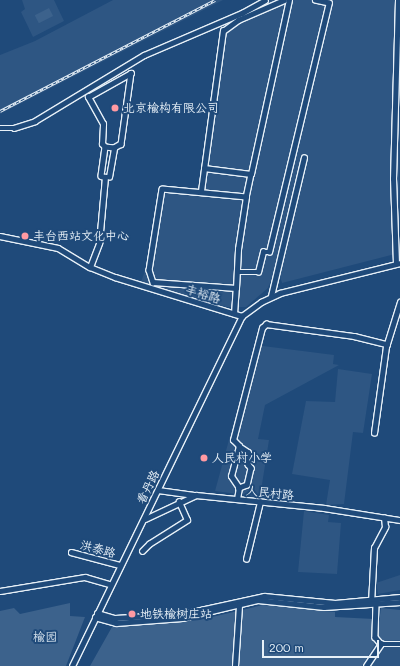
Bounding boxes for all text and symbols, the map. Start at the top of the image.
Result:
place label: 北京榆构有限公司 [123,101,219,115]
marker: 北京榆构有限公司 [110,103,120,113]
place label: 丰台西站文化中心 [33,229,129,243]
marker: 丰台西站文化中心 [20,231,30,241]
street label: 丰裕路 [184,282,222,306]
place label: 人民村小学 [212,451,272,465]
marker: 人民村小学 [199,453,209,463]
street label: 看丹路 [134,468,162,506]
street label: 人民村路 [245,483,295,503]
street label: 洪泰路 [79,537,117,561]
place label: 地铁榆树庄站 [140,607,212,621]
marker: 地铁榆树庄站 [127,609,137,619]
park label: 榆园 [33,630,57,644]
scale bar [264,632,381,658]
text: 200 m [269,639,304,655]

